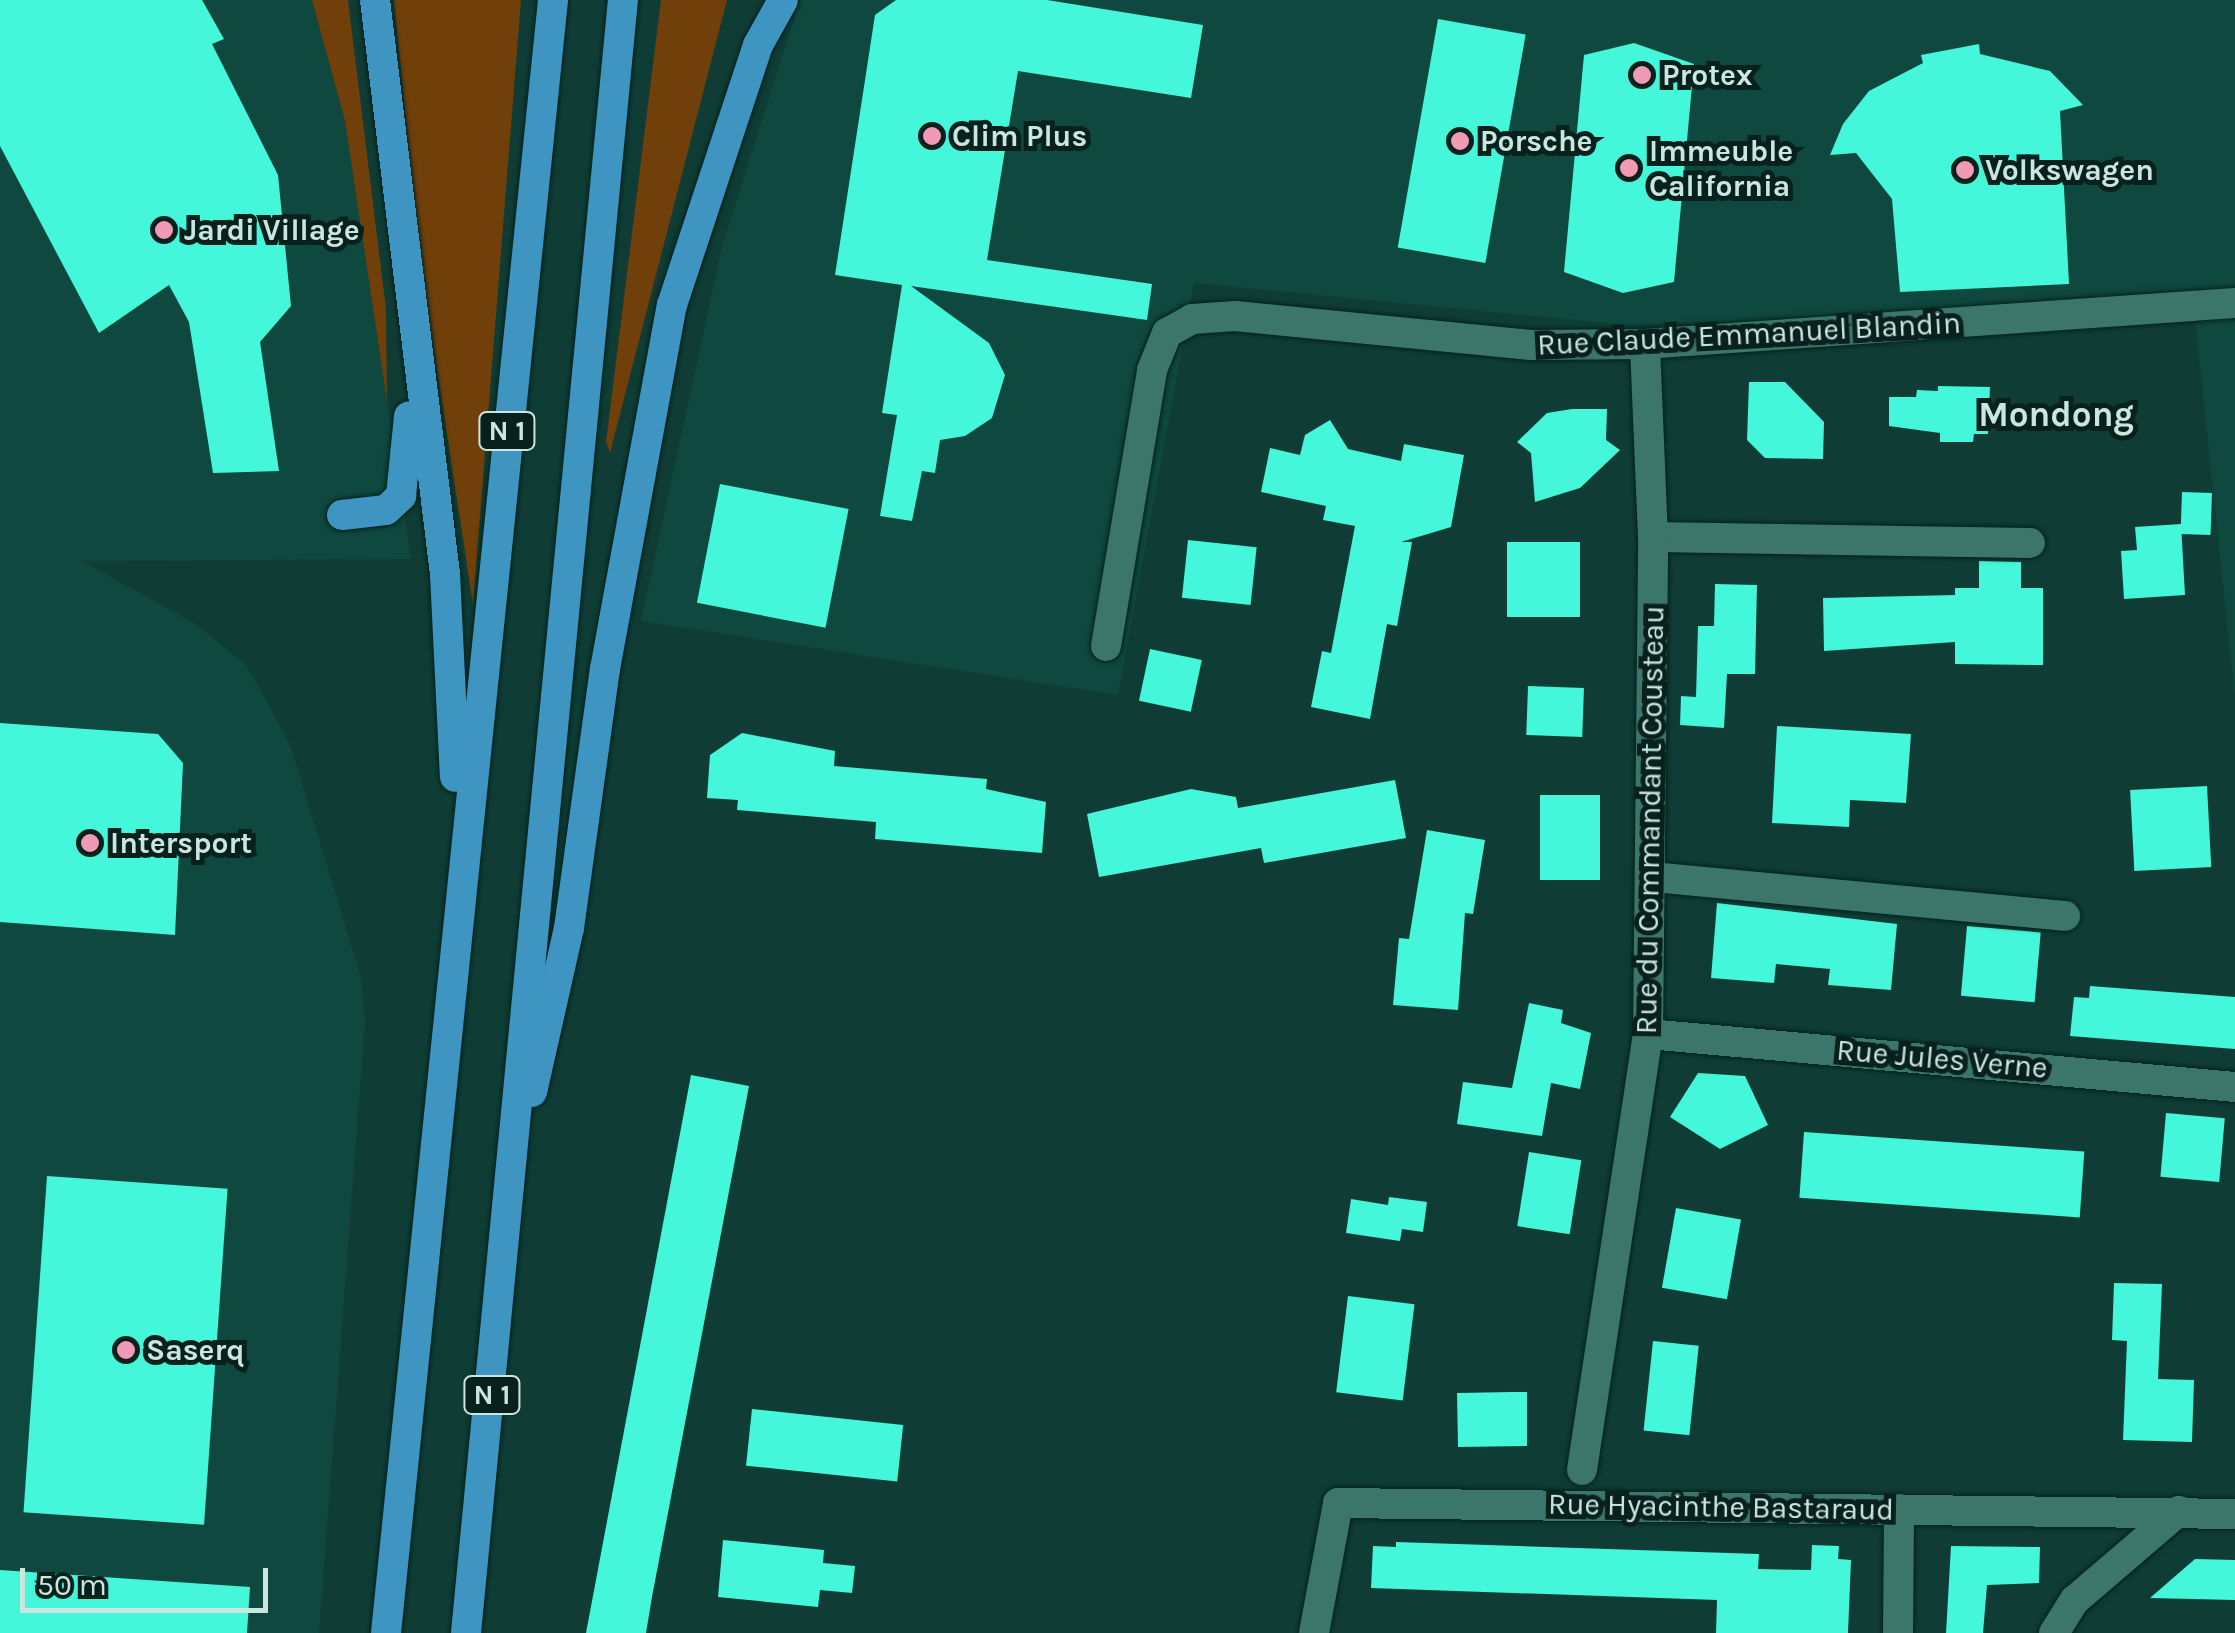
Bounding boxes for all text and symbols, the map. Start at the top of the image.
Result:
place label: Protex [1662,57,1753,93]
marker: Protex [1631,64,1653,86]
place label: Clim Plus [952,118,1087,154]
place label: Porsche [1480,123,1592,159]
marker: Clim Plus [921,125,943,147]
marker: Porsche [1449,130,1471,152]
place label: Immeuble California [1649,133,1793,204]
place label: Volkswagen [1985,152,2154,188]
marker: Immeuble California [1618,157,1640,179]
marker: Volkswagen [1954,159,1976,181]
place label: Jardi Village [184,212,360,248]
marker: Jardi Village [153,219,175,241]
street label: Rue Claude Emmanuel Blandin [1536,305,1962,363]
district label: Mondong [1978,394,2134,436]
road number: N 1 [477,408,537,454]
street label: Rue du Commandant Cousteau [1628,605,1672,1035]
place label: Intersport [110,825,252,861]
marker: Intersport [79,832,101,854]
street label: Rue Jules Verne [1835,1032,2049,1086]
place label: Saserq [146,1332,244,1368]
marker: Saserq [115,1339,137,1361]
road number: N 1 [462,1372,522,1418]
street label: Rue Hyacinthe Bastaraud [1548,1486,1894,1528]
scale bar [25,1548,272,1610]
text: 50 m [37,1567,107,1603]

